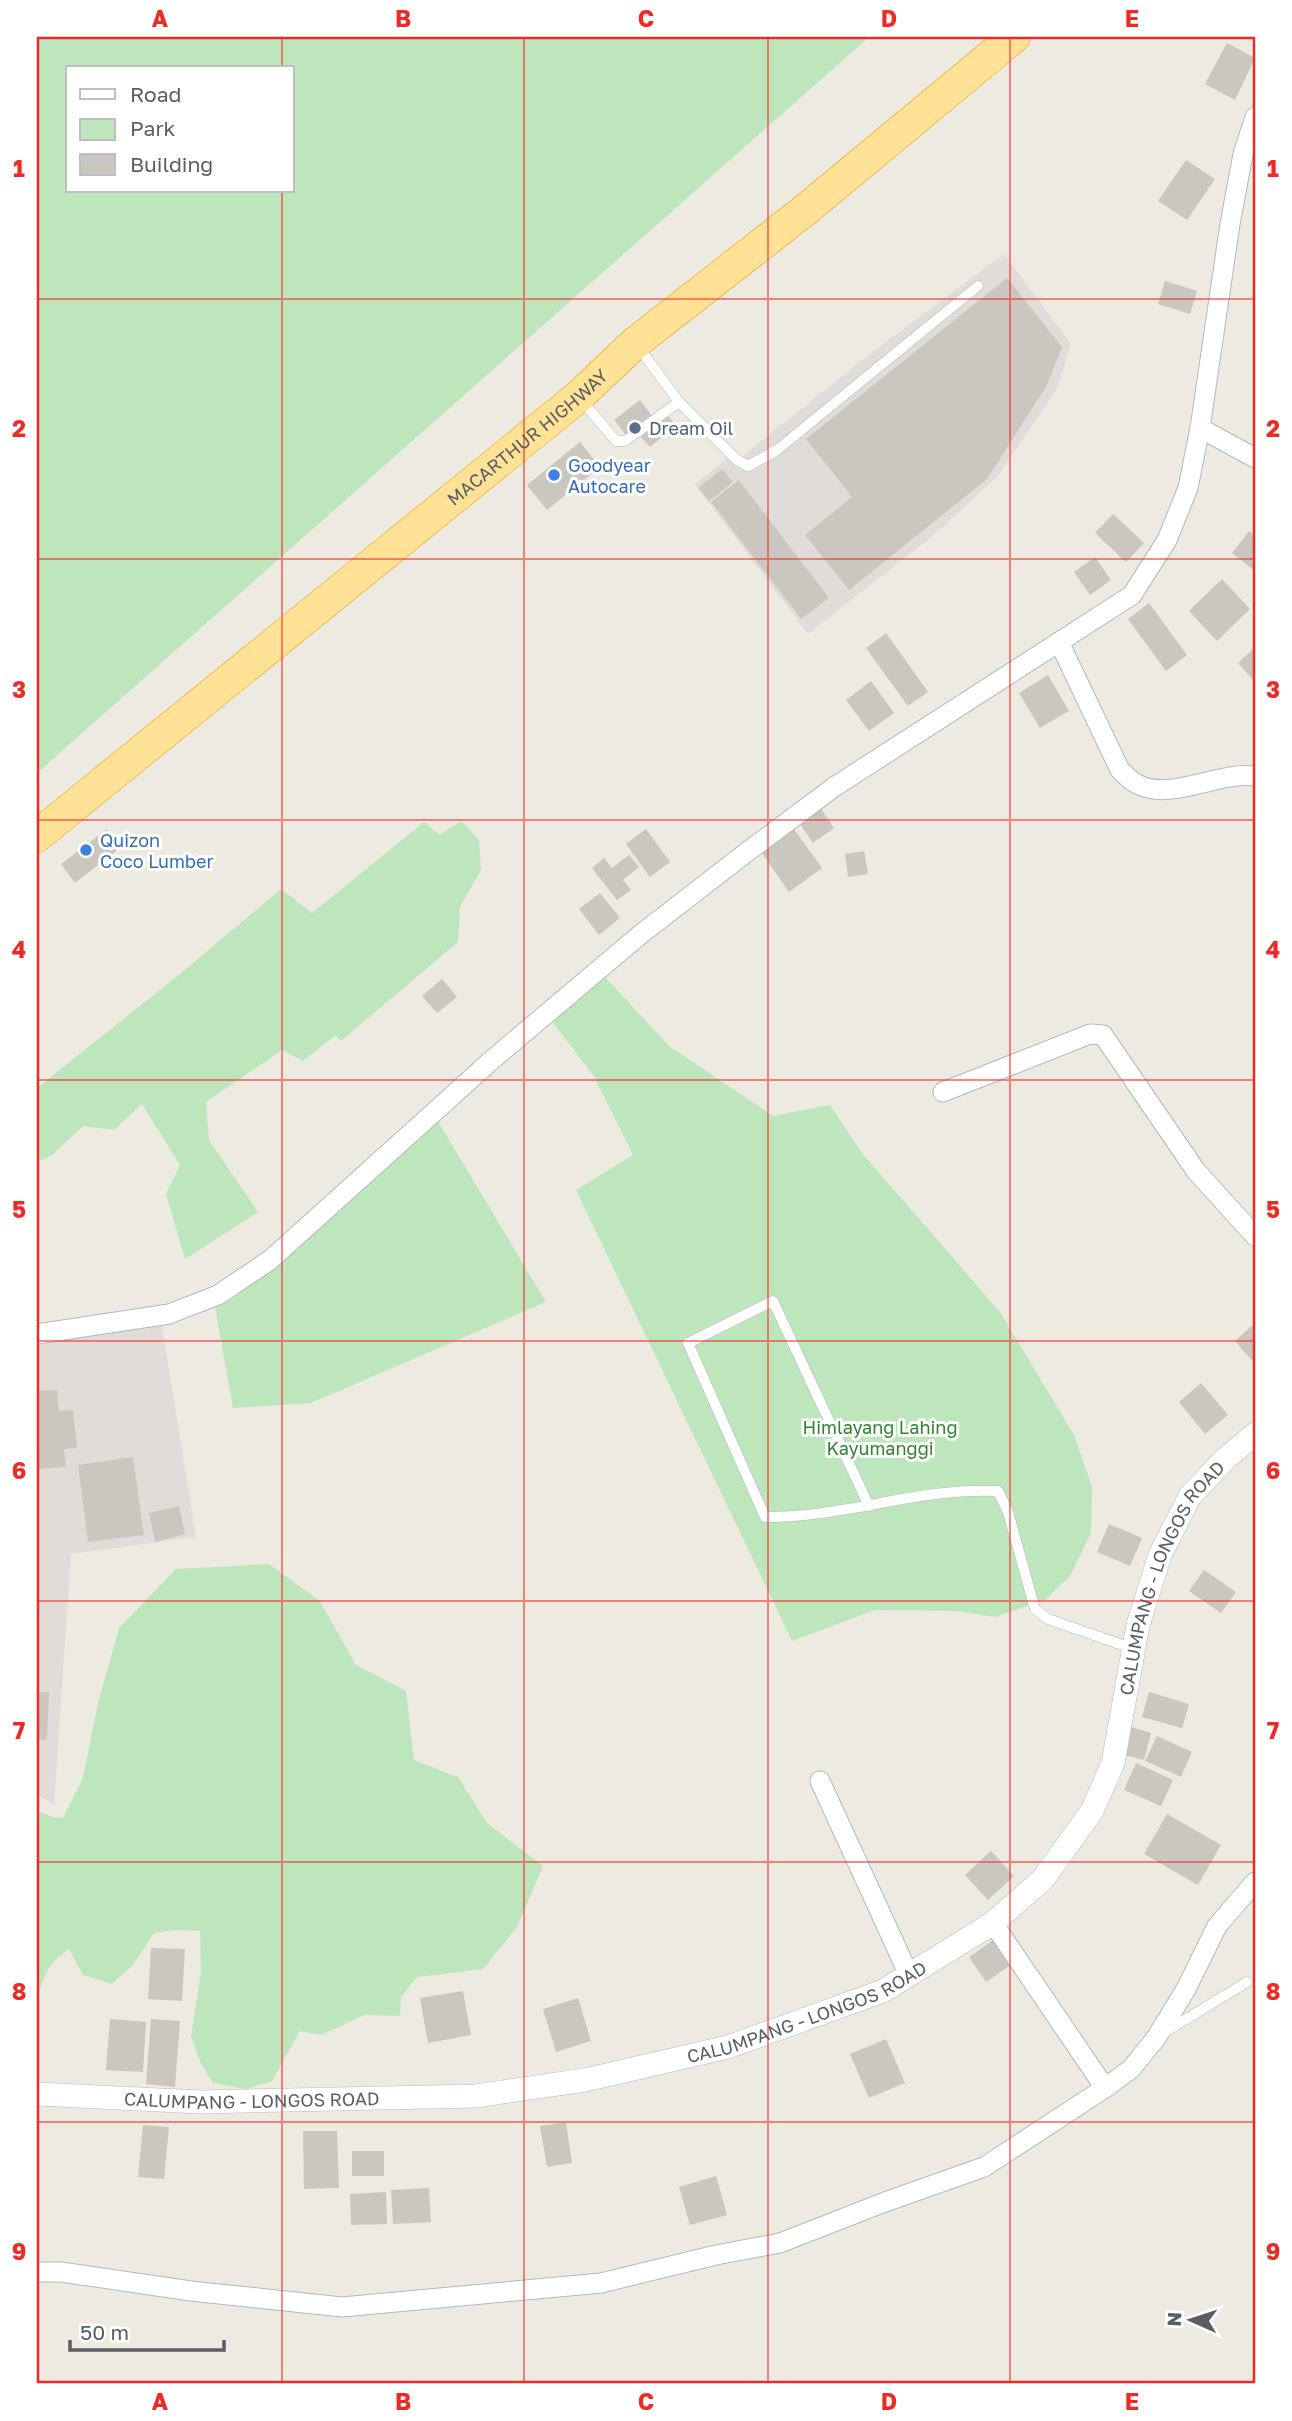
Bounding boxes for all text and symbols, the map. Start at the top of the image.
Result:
text: A [152,4,169,32]
text: B [395,4,411,32]
text: C [638,4,654,32]
text: D [881,4,897,32]
text: E [1125,4,1139,32]
legend [66,66,294,192]
text: Road [130,81,181,107]
text: Park [130,115,176,141]
text: Building [130,151,213,177]
text: 1 [13,154,25,182]
text: 1 [1267,154,1279,182]
street label: MACARTHUR HIGHWAY [443,364,612,510]
text: 2 [12,414,26,442]
text: 2 [1266,414,1280,442]
place label: Dream Oil [649,417,734,439]
marker: Dream Oil [627,420,643,436]
place label: Goodyear Autocare [568,454,651,497]
marker: Goodyear Autocare [546,467,562,483]
text: 3 [12,675,26,703]
text: 3 [1266,675,1280,703]
place label: Quizon Coco Lumber [100,829,213,872]
marker: Quizon Coco Lumber [78,842,94,858]
text: 4 [12,935,26,963]
text: 4 [1266,935,1280,963]
text: 5 [12,1195,26,1223]
text: 5 [1266,1195,1280,1223]
park label: Himlayang Lahing Kayumanggi [803,1416,958,1459]
text: 6 [12,1456,26,1484]
street label: CALUMPANG - LONGOS ROAD [1115,1456,1229,1697]
text: 6 [1266,1456,1280,1484]
text: 7 [13,1716,25,1744]
text: 7 [1267,1716,1279,1744]
street label: CALUMPANG - LONGOS ROAD [685,1956,930,2067]
text: 8 [12,1977,26,2005]
text: 8 [1266,1977,1280,2005]
street label: CALUMPANG - LONGOS ROAD [124,2087,380,2113]
text: 9 [12,2237,26,2265]
text: 9 [1266,2237,1280,2265]
north arrow [1156,2284,1226,2354]
scale bar [70,2309,224,2353]
text: N [1162,2311,1185,2327]
text: 50 m [80,2319,129,2345]
text: A [152,2387,169,2415]
text: B [395,2387,411,2415]
text: C [638,2387,654,2415]
text: D [881,2387,897,2415]
text: E [1125,2387,1139,2415]

